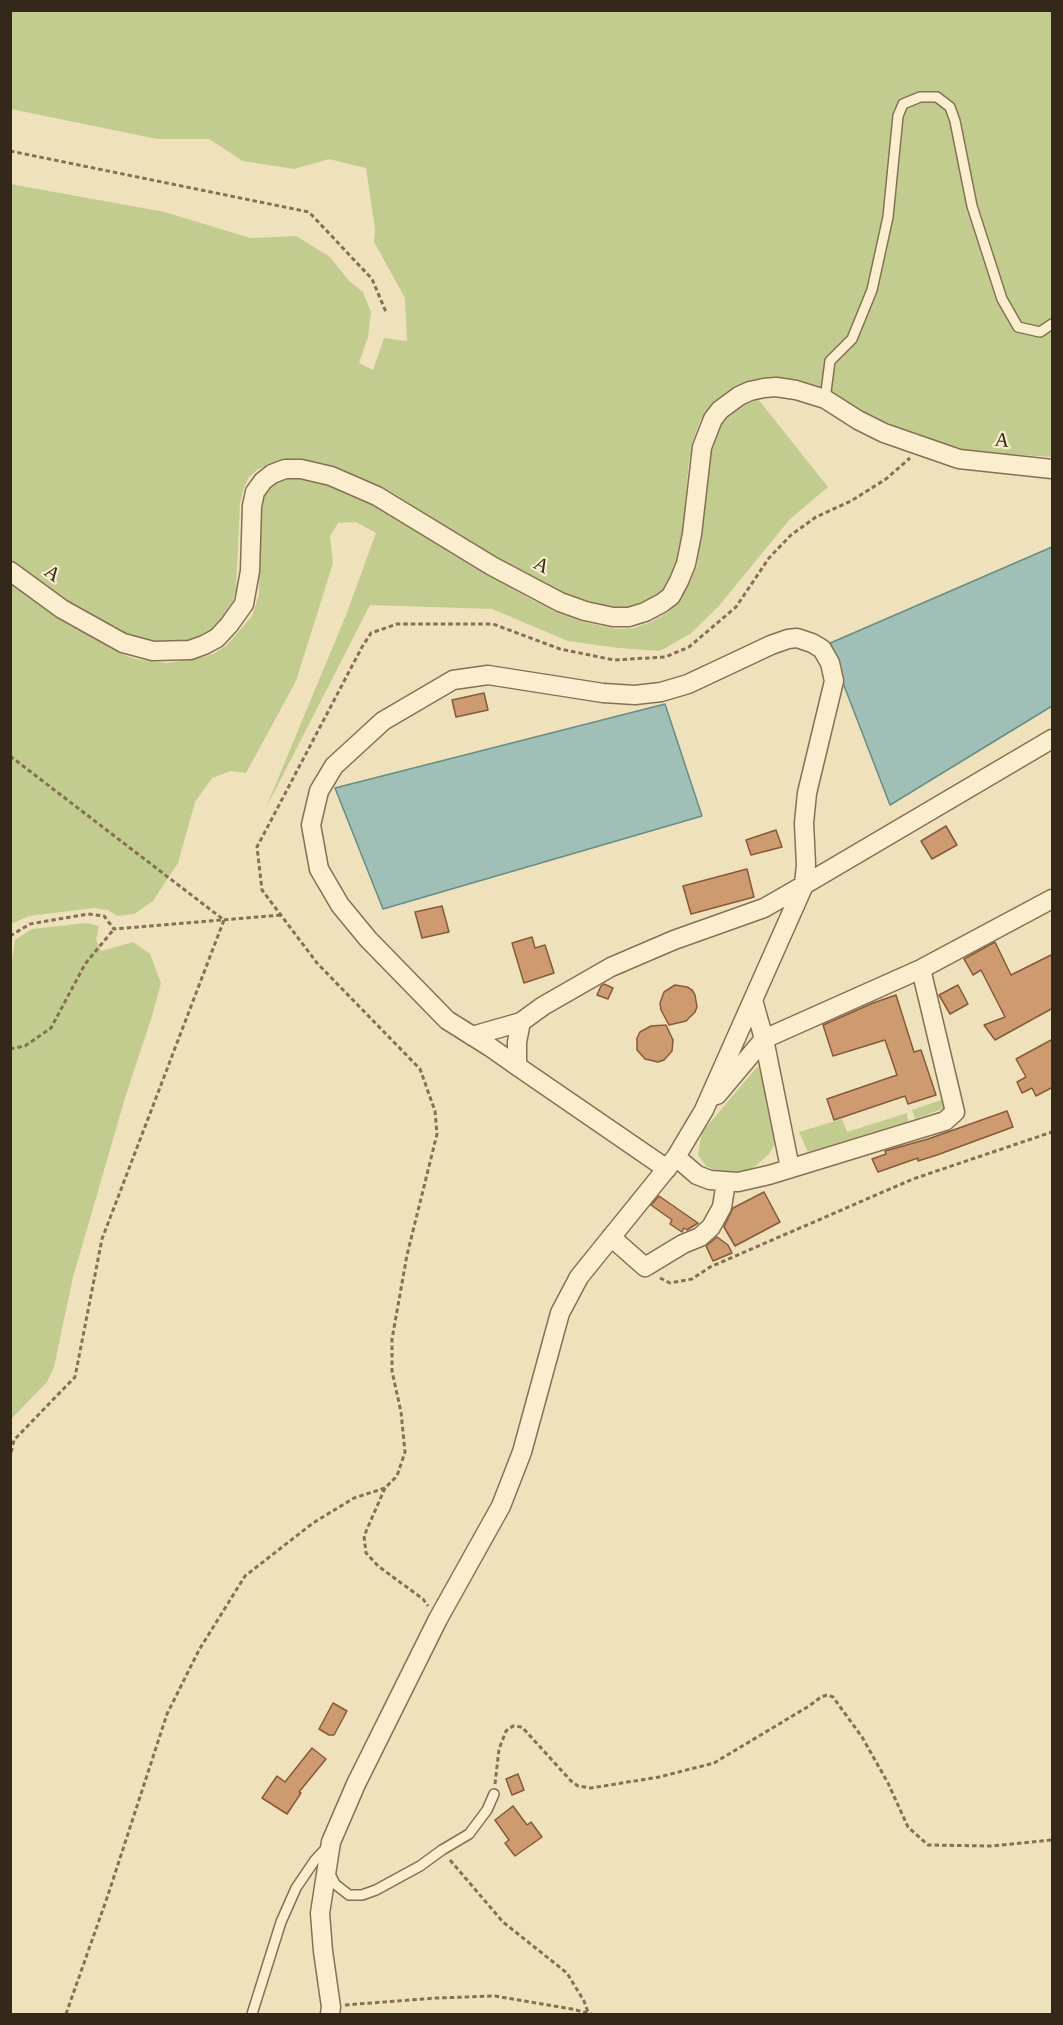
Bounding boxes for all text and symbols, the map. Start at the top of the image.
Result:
street label: A [994,428,1010,454]
street label: A [529,552,553,580]
street label: A [39,560,65,588]

